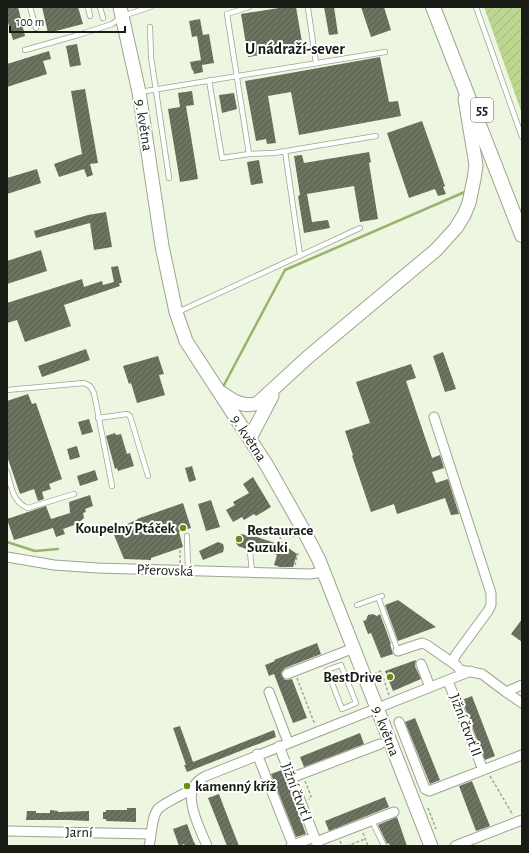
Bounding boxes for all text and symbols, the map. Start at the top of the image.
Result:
scale bar [10,8,125,34]
text: 100 m [16,16,44,28]
district label: U nádraží-sever [245,41,345,57]
street label: 9. května [132,98,155,152]
road number: 55 [471,98,493,122]
street label: 9. května [228,412,269,464]
place label: Koupelny Ptáček [75,521,176,536]
marker: Koupelny Ptáček [178,523,188,533]
place label: Restaurace Suzuki [247,523,313,555]
marker: Restaurace Suzuki [234,534,244,544]
street label: Přerovská [136,562,194,579]
place label: BestDrive [323,670,382,685]
marker: BestDrive [385,672,395,682]
street label: Jižní čtvrť II [447,692,484,759]
street label: 9. května [369,704,402,758]
street label: Jižní čtvrť I [278,761,315,824]
place label: kamenný kříž [195,779,276,794]
marker: kamenný kříž [182,781,192,791]
street label: Jarní [65,825,93,840]

